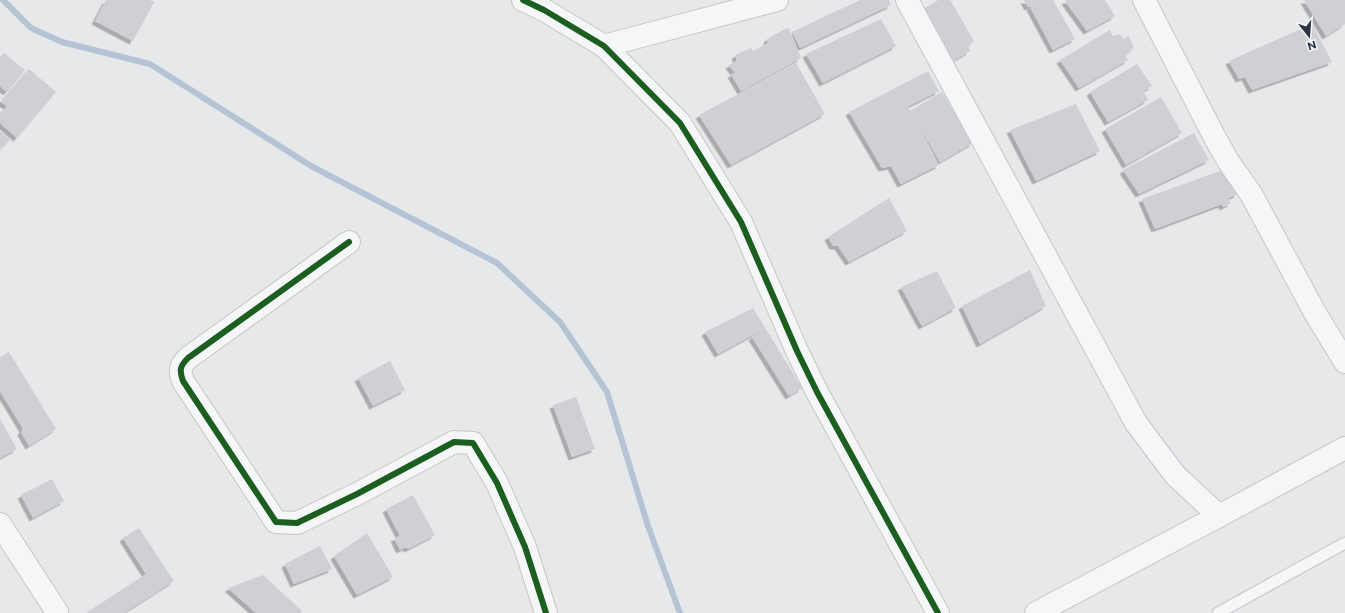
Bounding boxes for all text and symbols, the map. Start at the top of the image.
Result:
north arrow [1289,16,1329,56]
text: N [1306,38,1318,54]

